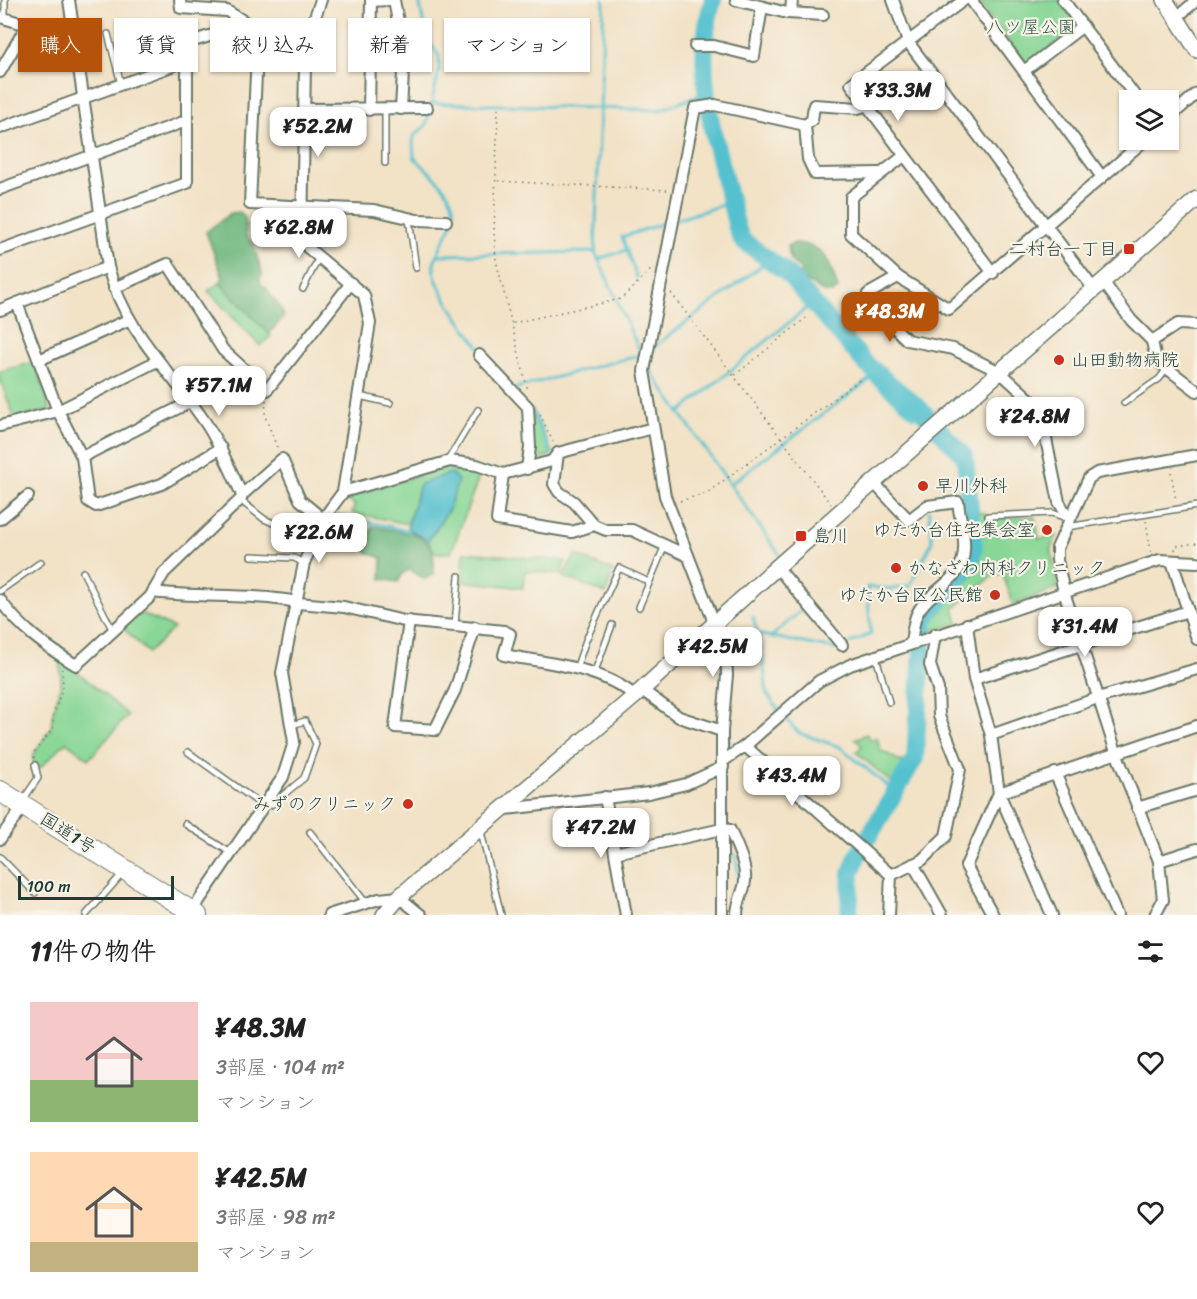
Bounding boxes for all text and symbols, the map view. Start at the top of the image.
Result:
park label: 八ツ屋公園 [986,11,1076,43]
chip: 購入 [18,18,102,72]
chip: 賃貸 [114,18,198,72]
chip: 絞り込み [210,18,336,72]
chip: 新着 [348,18,432,72]
chip: マンション [444,18,590,72]
pin: ¥33.3M [849,71,947,122]
text: ¥33.3M [865,73,931,108]
map controls [1119,90,1179,150]
button: layers [1119,90,1179,150]
pin: ¥52.2M [269,107,367,158]
text: ¥52.2M [284,109,352,144]
pin: ¥62.8M [250,208,348,259]
text: ¥62.8M [265,210,333,245]
place label: 二村台一丁目 [1009,233,1117,265]
marker: 二村台一丁目 [1122,242,1136,256]
pin: ¥48.3M [841,292,939,343]
text: ¥48.3M [856,294,925,329]
place label: 山田動物病院 [1071,344,1179,376]
marker: 山田動物病院 [1052,353,1066,367]
pin: ¥57.1M [170,366,268,417]
text: ¥57.1M [186,368,252,403]
pin: ¥24.8M [986,397,1084,448]
text: ¥24.8M [1000,399,1070,434]
place label: 早川外科 [935,470,1007,502]
marker: 早川外科 [916,479,930,493]
pin: ¥22.6M [270,513,368,564]
place label: ゆたか台住宅集会室 [873,514,1035,546]
text: ¥22.6M [285,515,353,550]
place label: 島川 [813,520,849,552]
marker: ゆたか台住宅集会室 [1040,523,1054,537]
marker: 島川 [794,529,808,543]
place label: かなざわ内科クリニック [908,552,1105,584]
marker: かなざわ内科クリニック [889,561,903,575]
place label: ゆたか台区公民館 [839,579,983,611]
marker: ゆたか台区公民館 [988,588,1002,602]
pin: ¥31.4M [1036,607,1134,658]
text: ¥31.4M [1052,609,1118,644]
pin: ¥42.5M [664,627,762,678]
text: ¥42.5M [678,629,748,664]
pin: ¥43.4M [743,756,841,807]
text: ¥43.4M [757,758,827,793]
place label: みずのクリニック [253,788,396,820]
marker: みずのクリニック [401,797,415,811]
street label: 国道1号 [33,803,103,863]
pin: ¥47.2M [552,808,650,859]
text: ¥47.2M [567,810,635,845]
text: 100 m [27,872,71,901]
scale bar [18,873,174,900]
text: 11件の物件 [30,928,156,974]
icon: filters [1134,935,1167,968]
text: ¥48.3M [216,1004,306,1050]
icon: home [78,1026,150,1098]
icon: heart [1134,1046,1167,1079]
text: 3部屋 · 104 m² [216,1050,345,1085]
text: マンション [216,1085,315,1120]
text: ¥42.5M [216,1154,307,1200]
icon: home [78,1176,150,1248]
icon: heart [1134,1196,1167,1229]
text: 3部屋 · 98 m² [216,1200,336,1235]
text: マンション [216,1235,315,1270]

